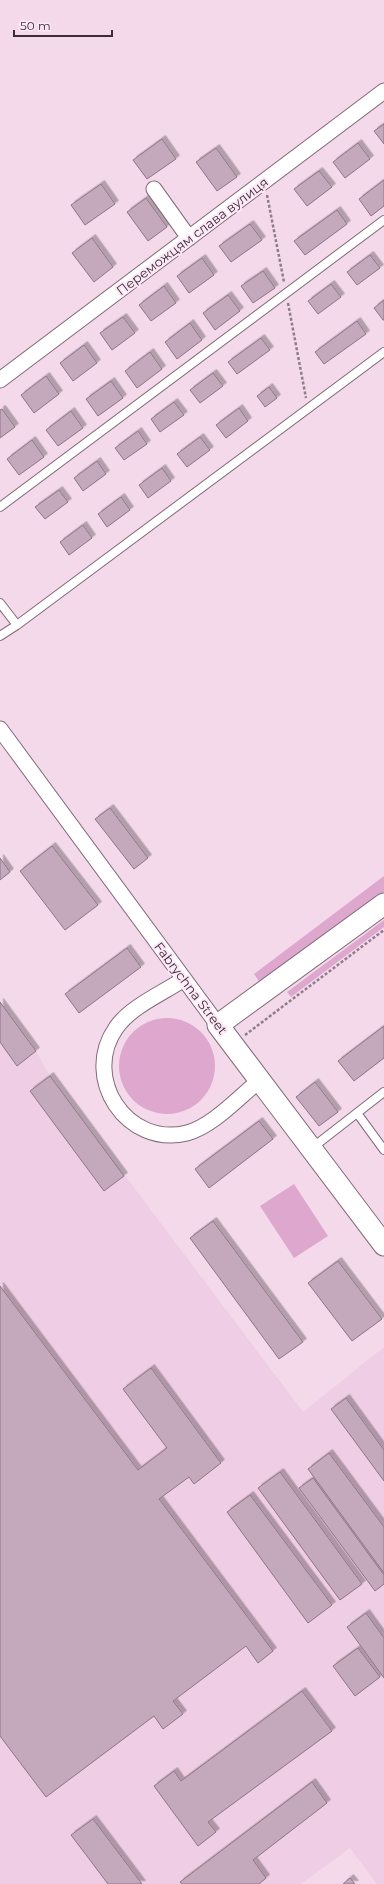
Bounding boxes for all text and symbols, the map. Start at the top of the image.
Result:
scale bar [14,12,112,38]
text: 50 m [20,18,51,33]
street label: Переможцям слава вулиця [113,174,271,298]
street label: Fabrychna Street [151,939,231,1037]

